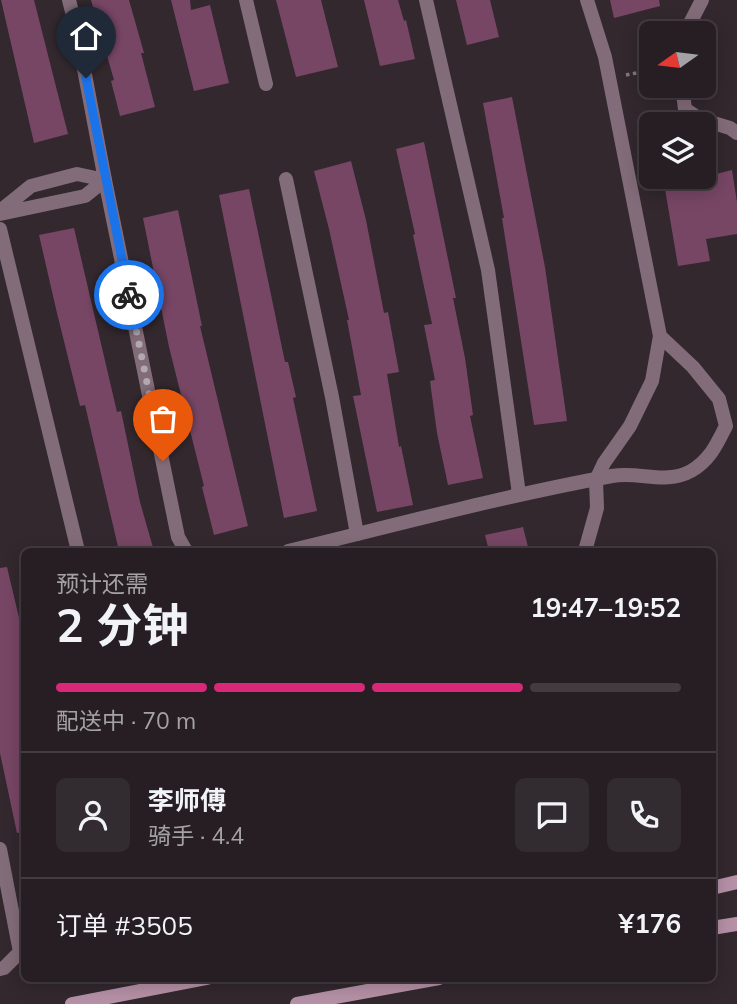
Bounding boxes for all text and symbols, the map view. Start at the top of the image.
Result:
pin [56,6,116,78]
icon: home [67,17,105,55]
north arrow [639,21,716,98]
map controls [639,21,716,189]
button: layers [639,112,716,189]
courier [94,260,164,330]
icon: bike [110,276,148,314]
pin [133,389,193,461]
icon: bag [144,400,182,438]
text: 预计还需 [56,569,148,598]
text: 19:47–19:52 [530,591,681,624]
text: 2 分钟 [56,596,188,654]
text: 配送中 · 70 m [56,706,196,735]
button: person [56,778,130,852]
button: chat [515,778,589,852]
button: phone [607,778,681,852]
text: 李师傅 [148,784,226,817]
text: 骑手 · 4.4 [148,821,244,850]
text: ¥176 [619,907,681,940]
text: 订单 #3505 [56,909,193,942]

